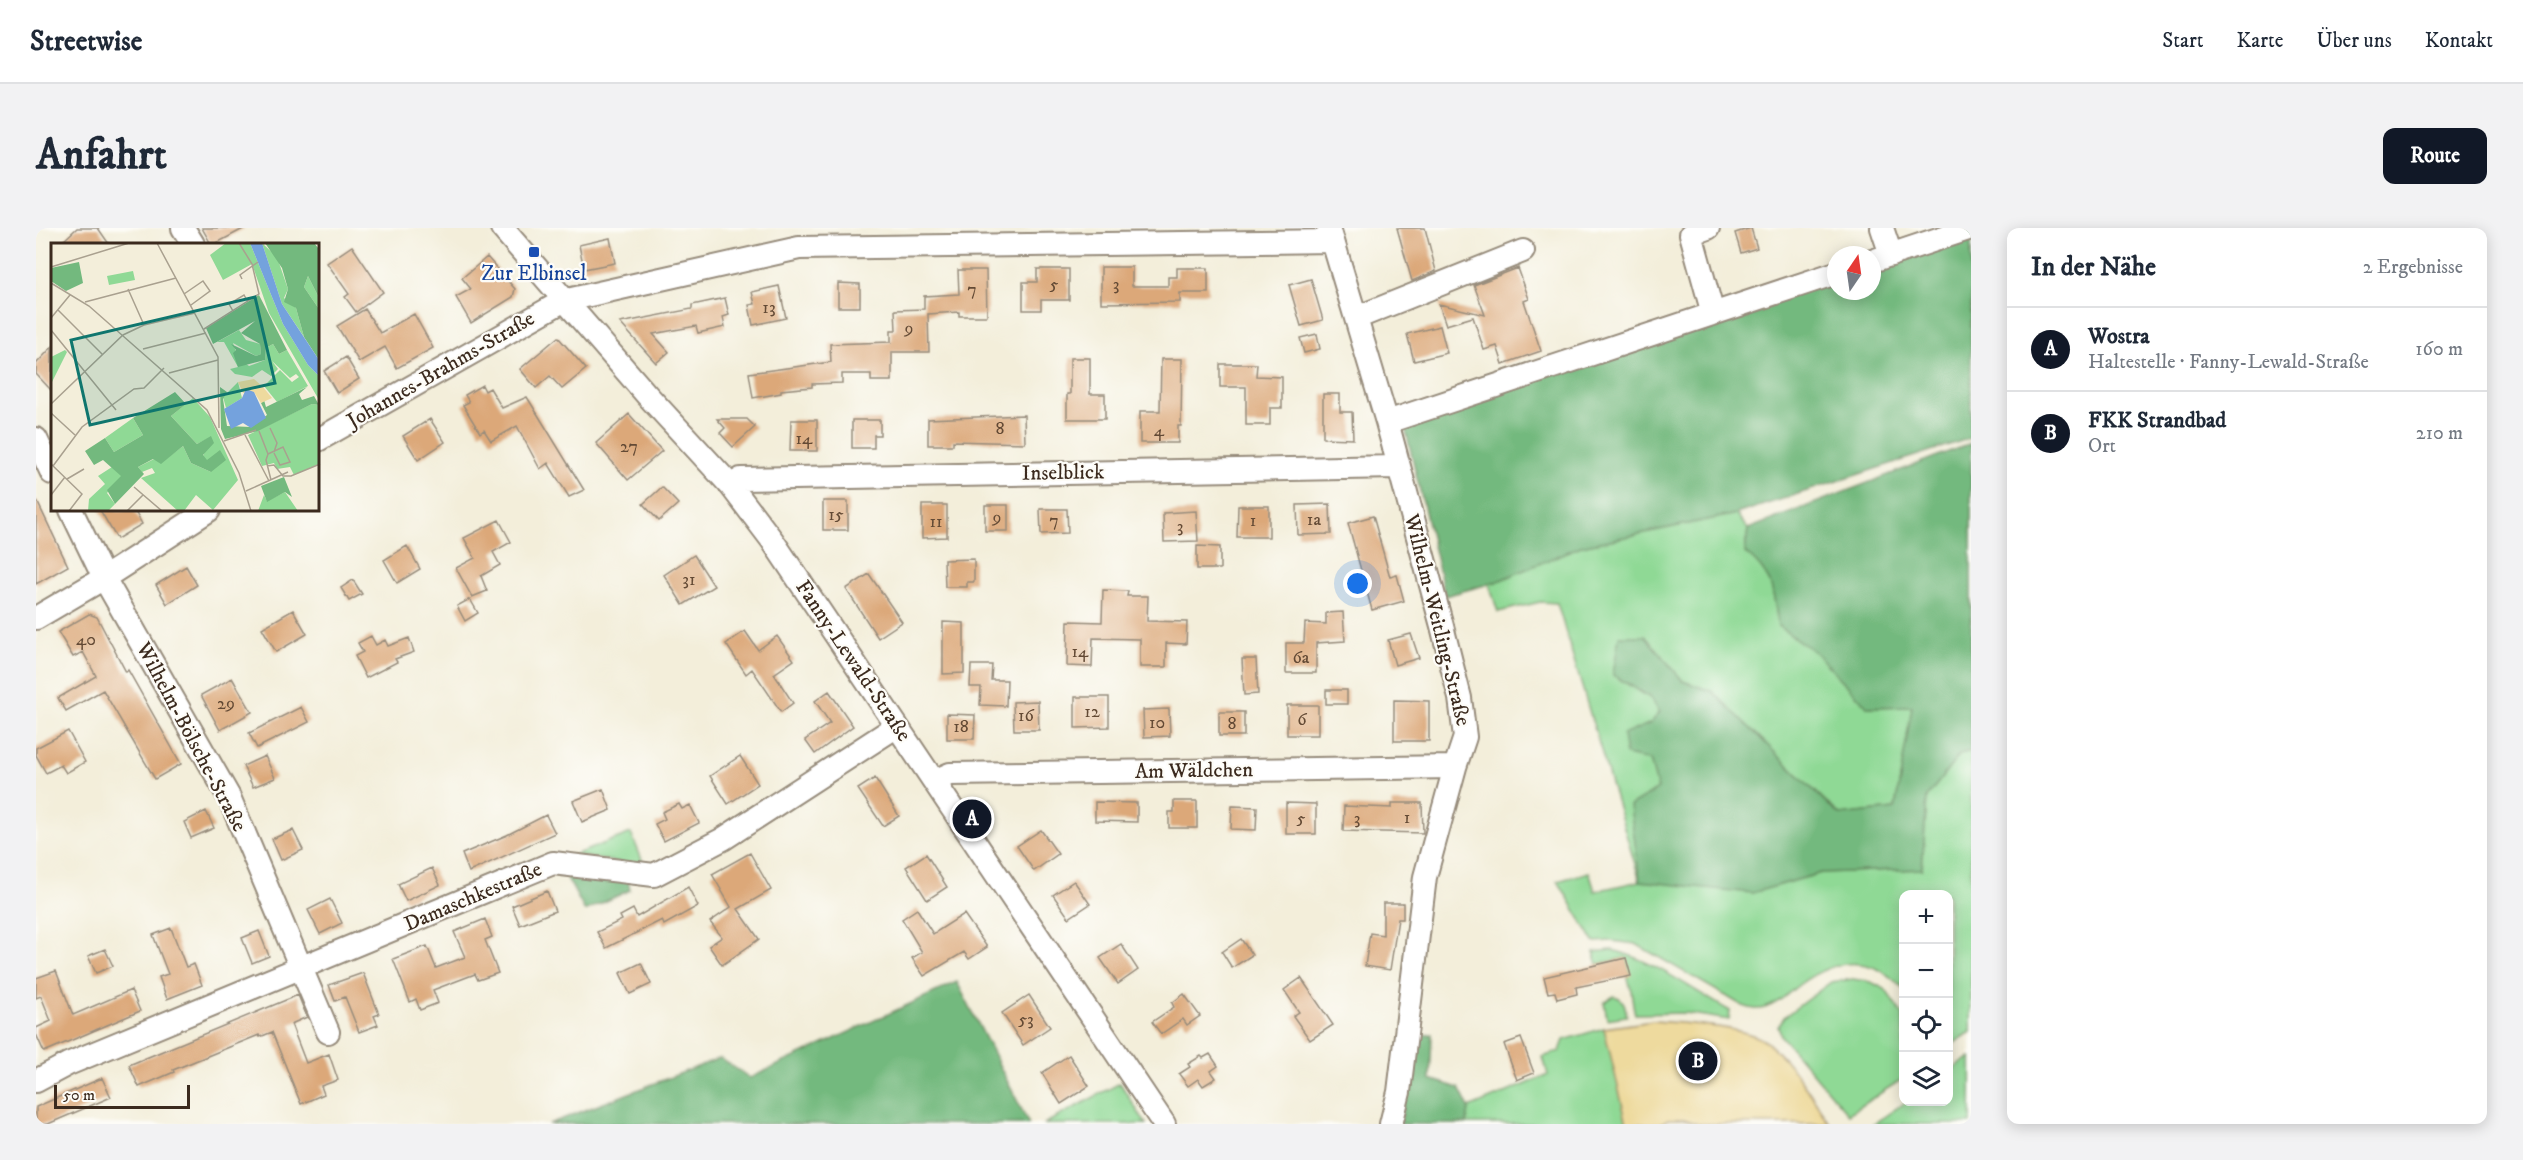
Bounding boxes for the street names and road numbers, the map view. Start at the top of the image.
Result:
street label: Johannes-Brahms-Straße [341,306,540,435]
street label: Inselblick [1021,459,1105,487]
street label: Wilhelm-Weitling-Straße [1398,510,1476,729]
street label: Fanny-Lewald-Straße [789,575,917,747]
street label: Wilhelm-Bölsche-Straße [130,637,252,837]
street label: Am Wäldchen [1135,757,1253,785]
street label: Damaschkestraße [400,856,546,938]

